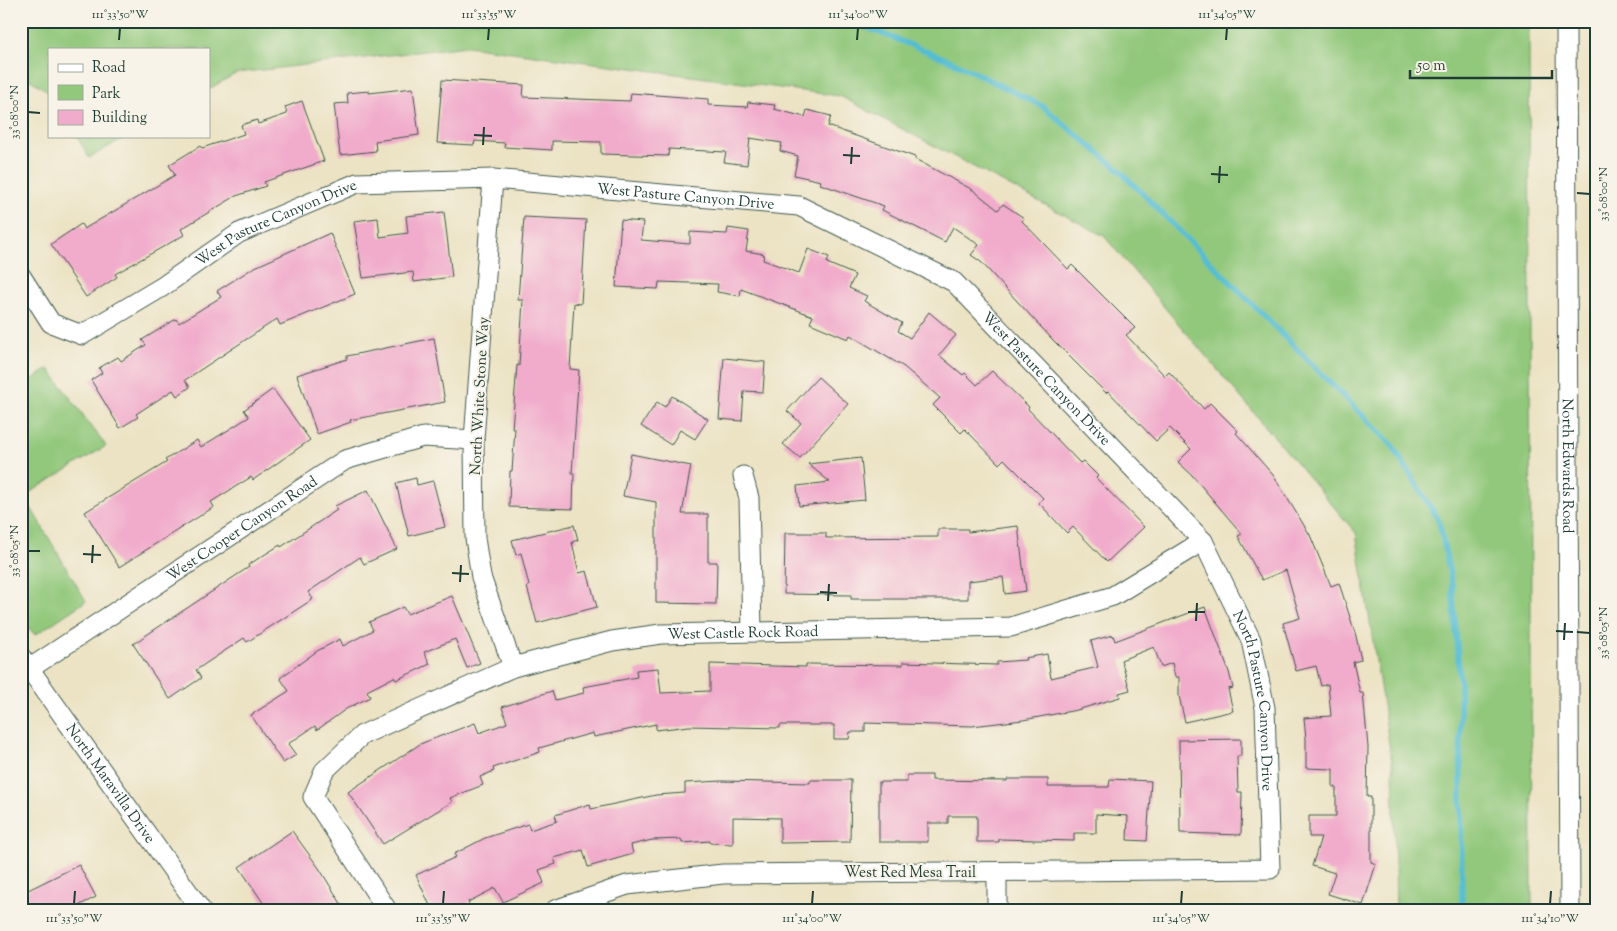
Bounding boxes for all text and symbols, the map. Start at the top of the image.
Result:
text: 111°33'50"W [92,6,149,24]
text: 111°33'55"W [462,6,517,24]
text: 111°34'00"W [828,6,888,24]
text: 111°34'05"W [1198,6,1256,24]
legend [48,48,210,138]
scale bar [1410,48,1552,80]
text: 50 m [1416,56,1446,77]
text: Road [92,58,126,79]
text: 33°08'00"N [6,84,24,139]
text: Park [92,84,121,105]
text: Building [92,108,147,129]
text: 33°08'00"N [1595,166,1613,221]
street label: West Pasture Canyon Drive [192,175,360,272]
street label: West Pasture Canyon Drive [596,179,775,216]
street label: West Pasture Canyon Drive [976,308,1115,451]
street label: North White Stone Way [466,316,495,476]
street label: North Edwards Road [1556,398,1577,534]
street label: West Cooper Canyon Road [163,472,323,587]
text: 33°08'05"N [6,524,24,577]
text: 33°08'05"N [1595,606,1613,659]
street label: North Pasture Canyon Drive [1226,607,1277,791]
street label: West Castle Rock Road [667,622,819,646]
street label: North Maravilla Drive [60,720,159,848]
street label: West Red Mesa Trail [844,863,976,884]
text: 111°33'50"W [46,910,103,928]
text: 111°33'55"W [416,910,471,928]
text: 111°34'00"W [782,910,842,928]
text: 111°34'05"W [1152,910,1210,928]
text: 111°34'10"W [1521,910,1580,928]

